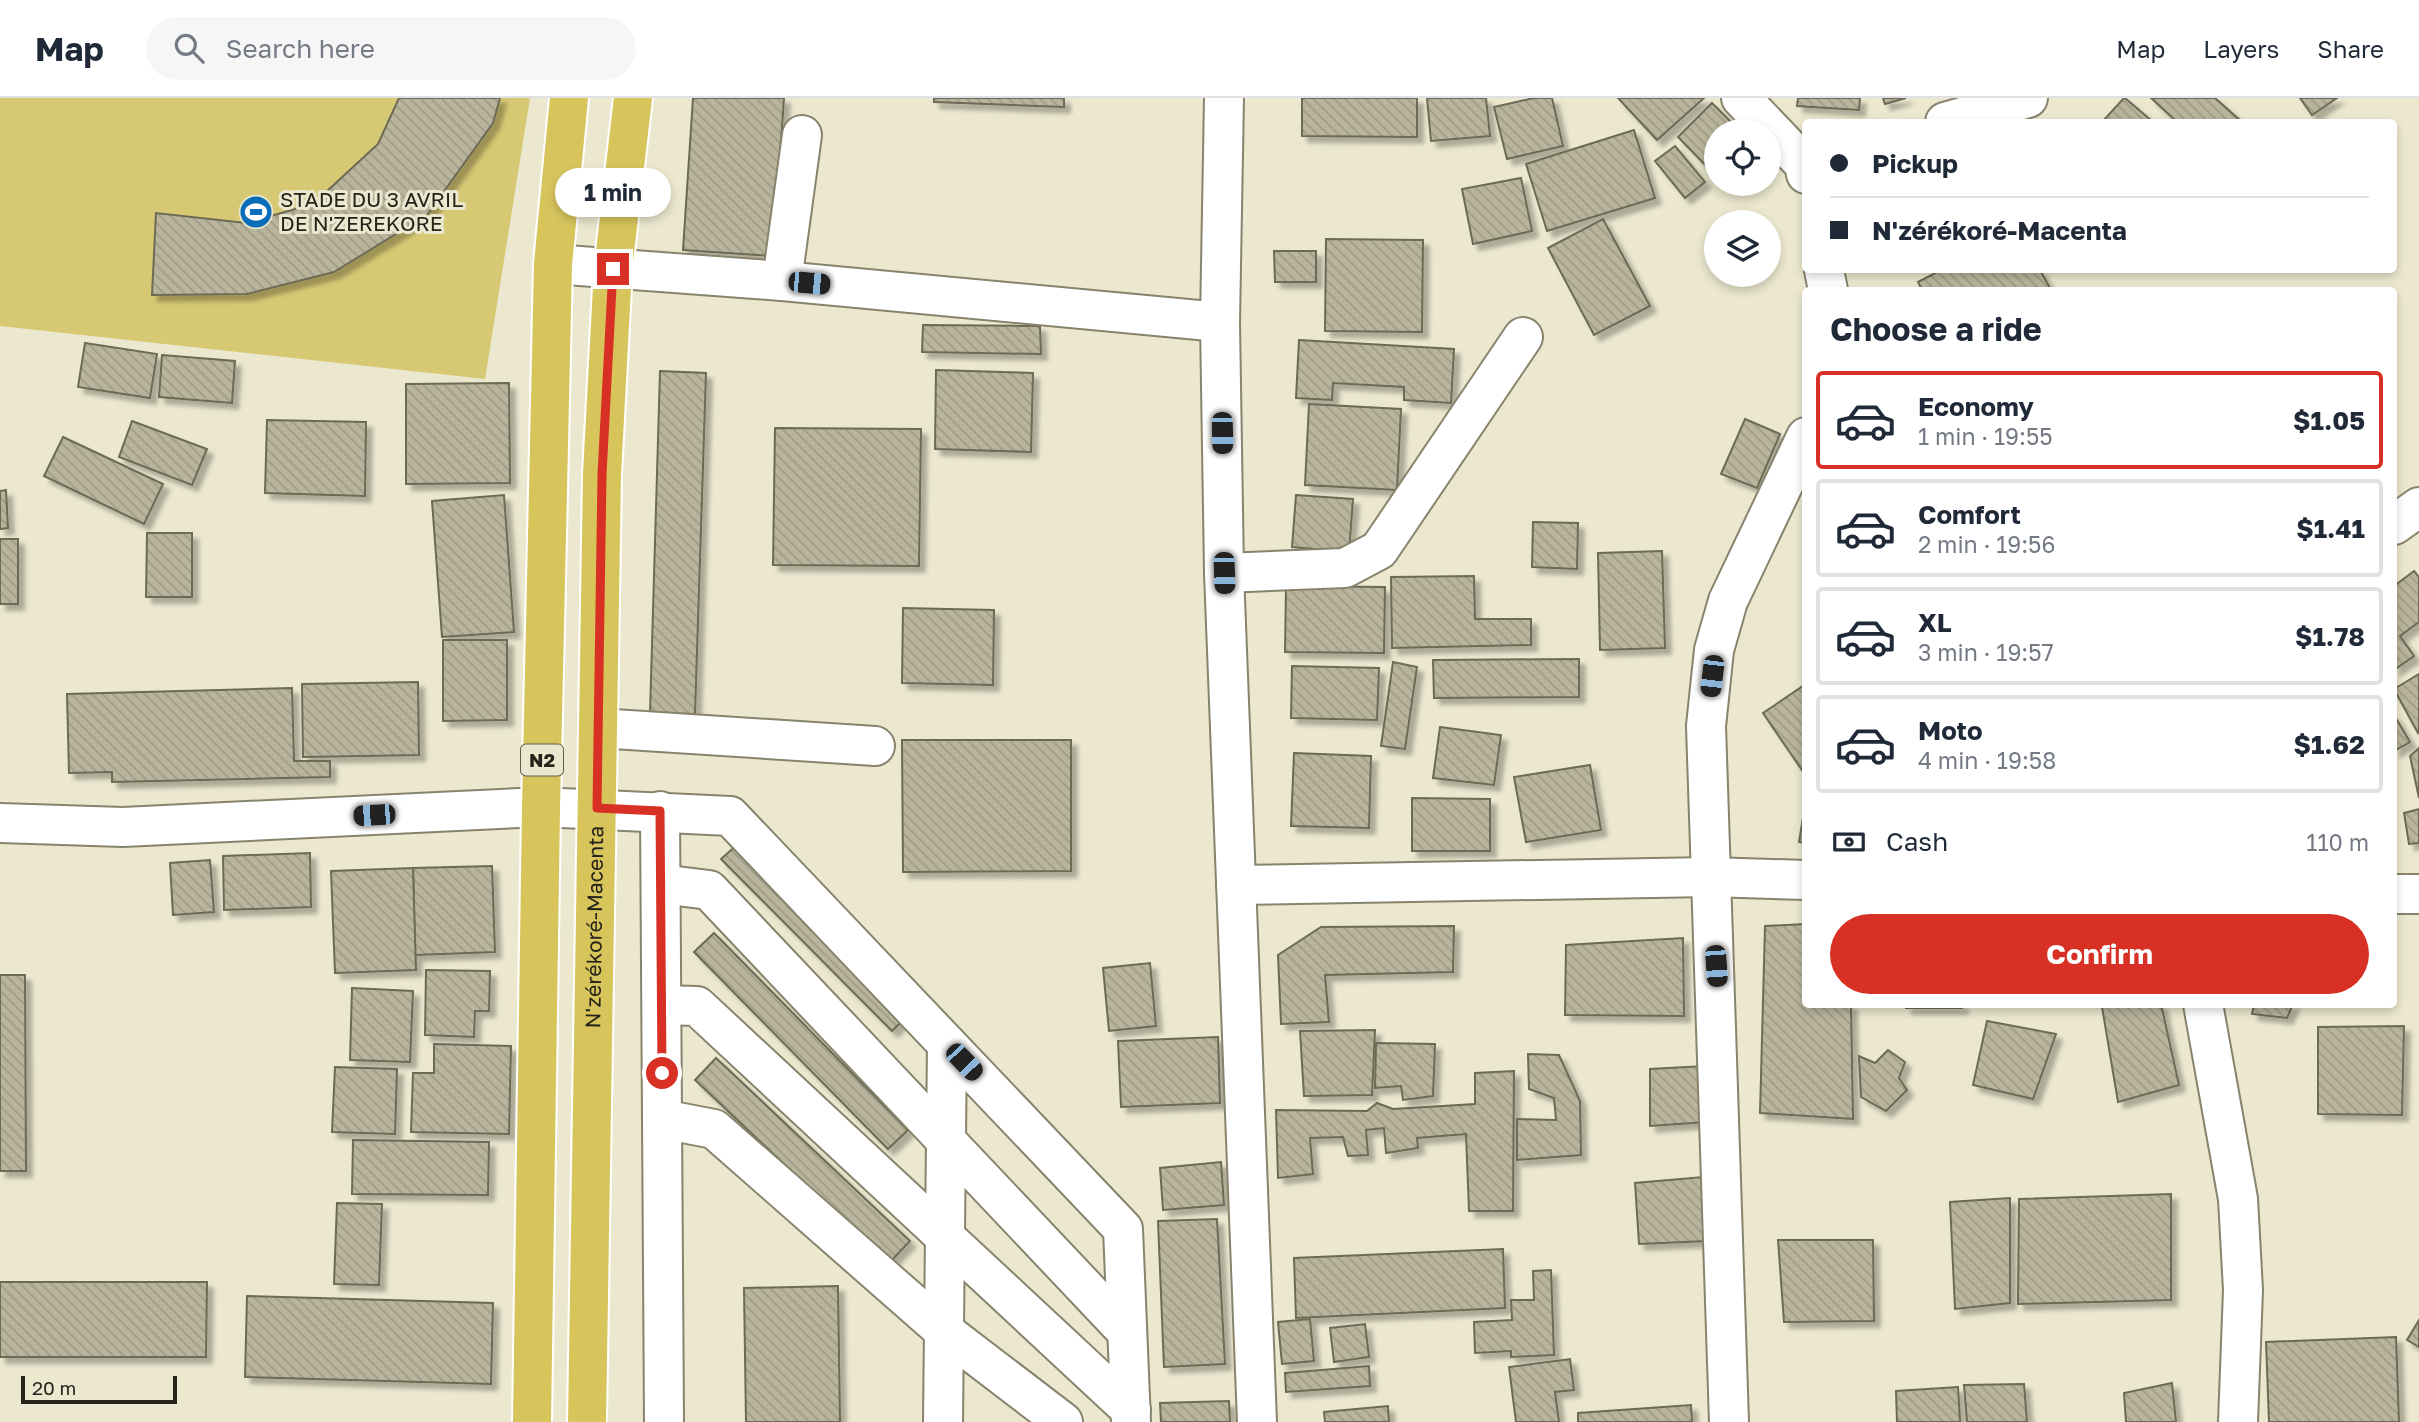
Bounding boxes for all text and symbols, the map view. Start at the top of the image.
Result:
search box [146,17,636,80]
text: Map [35,29,104,68]
icon: search [170,29,208,67]
text: Search here [226,33,375,64]
text: Map [2116,34,2165,63]
text: Layers [2203,34,2279,63]
text: Share [2317,34,2384,63]
map controls [1704,119,1781,287]
button: locate [1704,119,1781,196]
text: Pickup [1872,148,1958,179]
callout: 1 min [555,167,671,216]
text: 1 min [584,178,642,206]
place label: STADE DU 3 AVRIL DE N'ZEREKORE [280,186,463,236]
sports icon: STADE DU 3 AVRIL DE N'ZEREKORE [237,193,275,231]
button: layers [1704,210,1781,287]
text: N'zérékoré-Macenta [1872,215,2127,246]
route end [597,253,629,285]
car [788,271,831,295]
text: Choose a ride [1830,310,2042,348]
icon: car [1834,389,1897,452]
text: Economy [1918,391,2034,422]
text: $1.05 [2293,405,2365,436]
car [1212,412,1233,454]
text: 1 min · 19:55 [1918,422,2053,450]
icon: car [1834,497,1897,560]
text: Comfort [1918,499,2021,530]
text: $1.41 [2296,513,2365,544]
text: 2 min · 19:56 [1918,530,2055,558]
car [1213,552,1236,594]
icon: car [1834,605,1897,668]
text: XL [1918,607,1952,638]
text: $1.78 [2295,621,2365,652]
text: 3 min · 19:57 [1918,638,2054,666]
car [1700,654,1725,698]
icon: car [1834,713,1897,776]
text: Moto [1918,715,1983,746]
text: $1.62 [2293,729,2365,760]
road number: N2 [521,744,563,776]
text: 4 min · 19:58 [1918,746,2056,774]
car [353,803,396,827]
icon: cash [1830,823,1868,861]
street label: N'zérékoré-Macenta [579,825,608,1029]
text: Cash [1886,826,1948,857]
text: 110 m [2306,828,2369,856]
button: Confirm [1830,914,2369,994]
car [1705,944,1728,988]
car [942,1040,987,1084]
route start [646,1057,678,1089]
scale bar [21,1373,177,1405]
text: 20 m [32,1376,76,1399]

